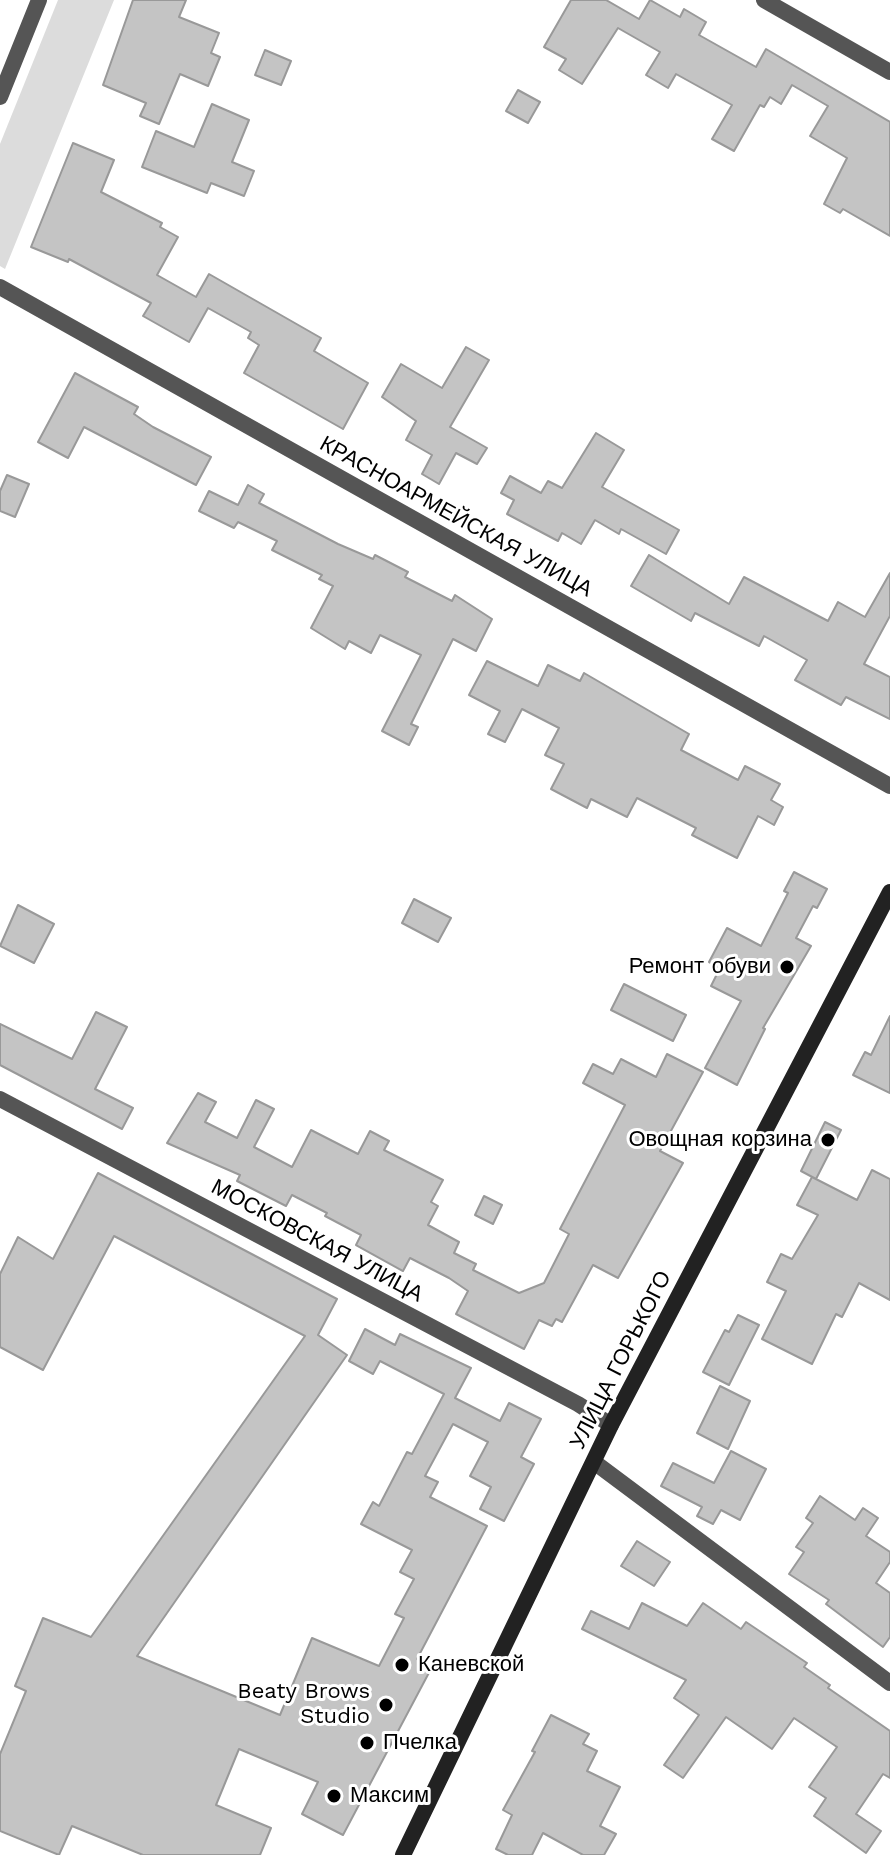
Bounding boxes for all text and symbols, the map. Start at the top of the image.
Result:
street label: КРАСНОАРМЕЙСКАЯ УЛИЦА [315,431,597,603]
place label: Ремонт обуви [629,954,771,980]
marker: Ремонт обуви [778,958,796,976]
place label: Овощная корзина [628,1127,812,1153]
marker: Овощная корзина [819,1131,837,1149]
street label: МОСКОВСКАЯ УЛИЦА [207,1174,427,1308]
street label: УЛИЦА ГОРЬКОГО [565,1267,677,1453]
place label: Каневской [418,1652,524,1678]
marker: Каневской [393,1656,411,1674]
place label: Beaty Brows Studio [237,1679,370,1730]
marker: Beaty Brows Studio [377,1696,395,1714]
place label: Пчелка [383,1730,457,1756]
marker: Пчелка [358,1734,376,1752]
place label: Максим [350,1783,429,1809]
marker: Максим [325,1787,343,1805]

